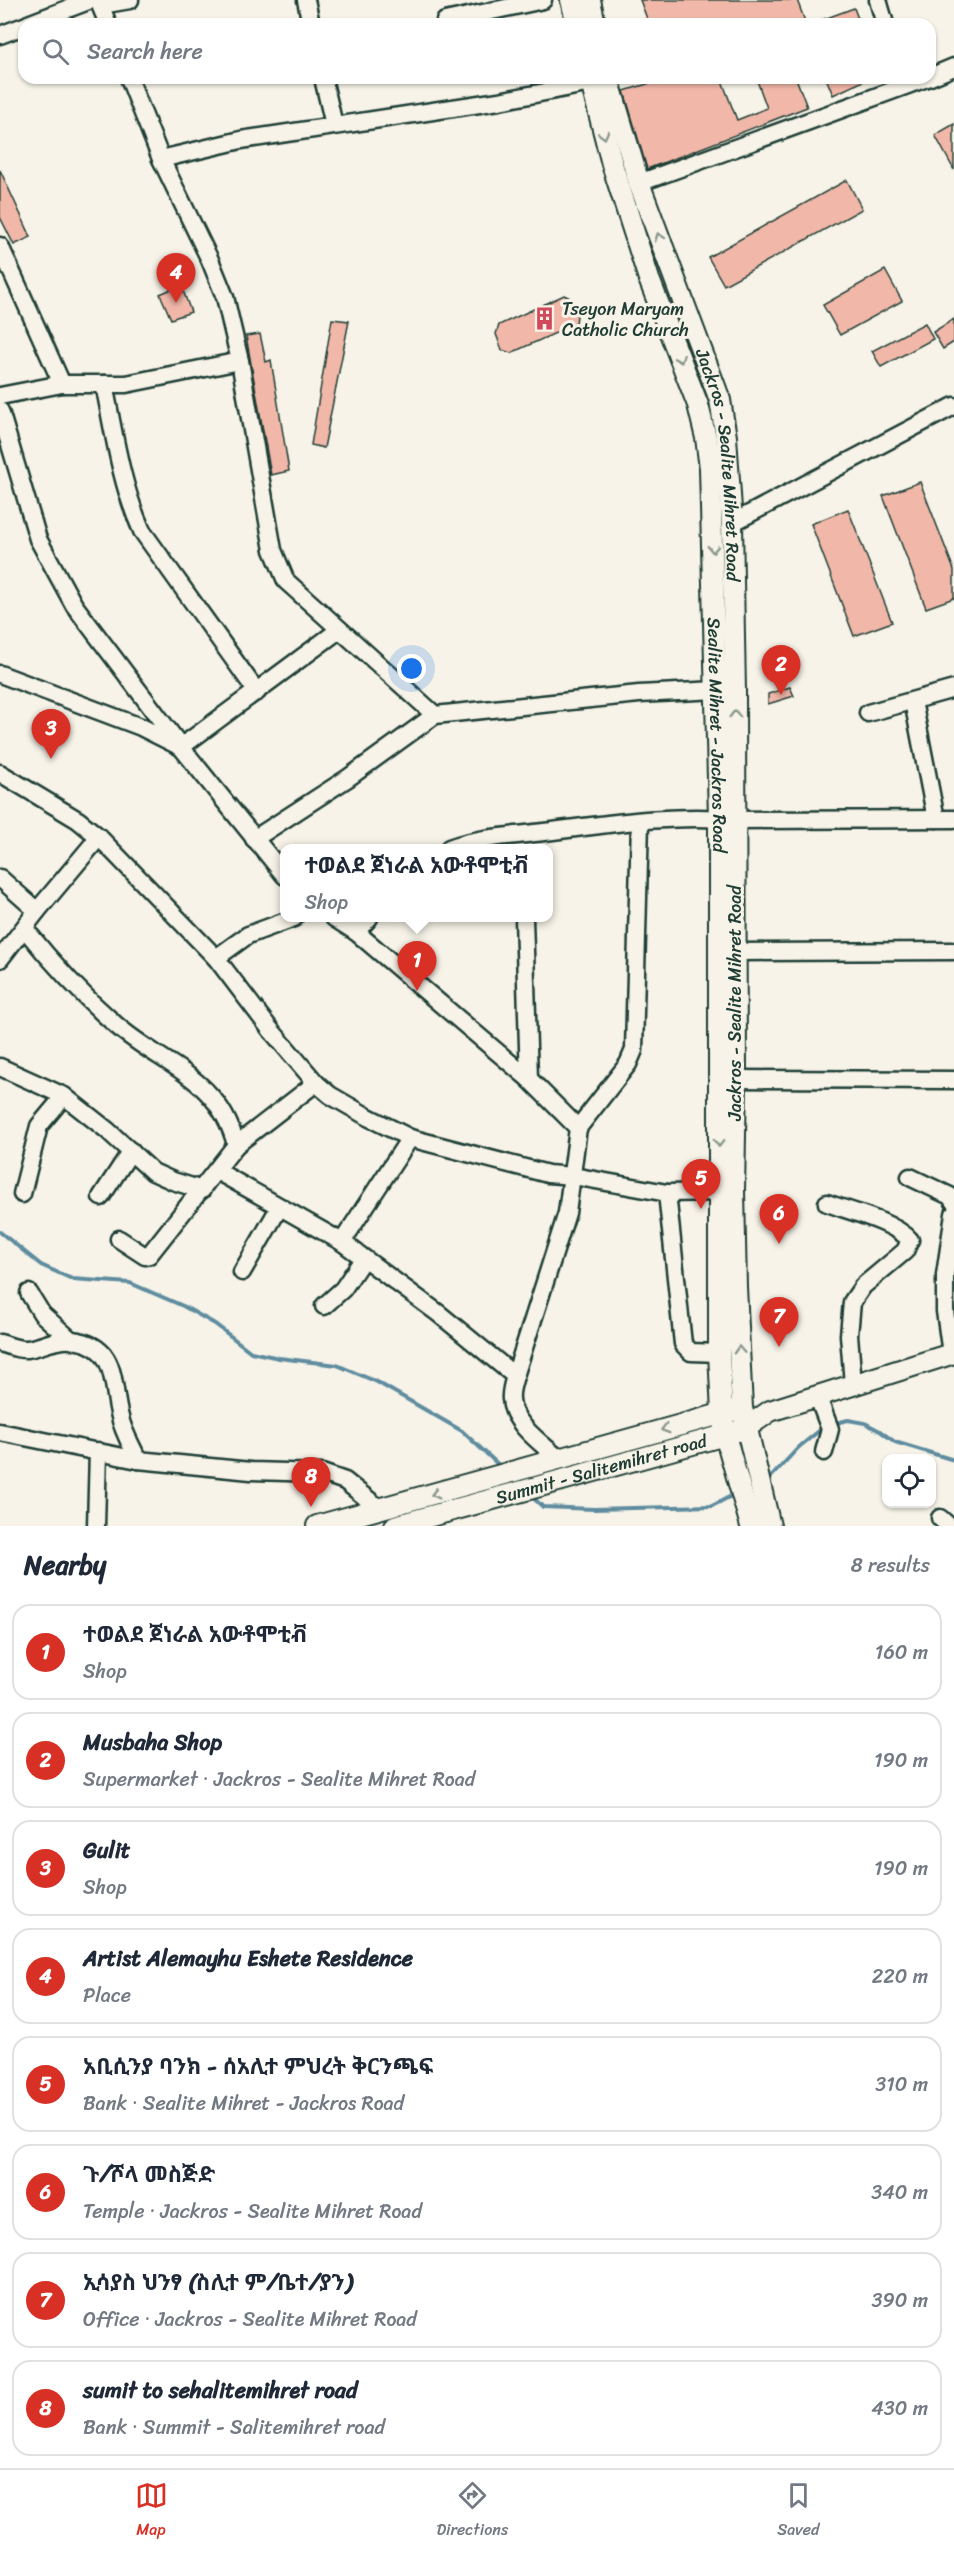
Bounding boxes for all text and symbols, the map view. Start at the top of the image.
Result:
search box [18,18,936,84]
text: Search here [87,32,203,71]
icon: search [39,35,72,68]
one-way arrow [597,130,610,140]
one-way arrow [653,232,666,242]
pin: 4 [156,254,195,303]
place label: Tseyon Maryam Catholic Church [562,293,689,346]
building icon: Tseyon Maryam Catholic Church [531,306,557,332]
street label: Jackros - Sealite Mihret Road [686,343,749,583]
one-way arrow [673,353,685,364]
one-way arrow [707,545,719,554]
street label: Sealite Mihret - Jackros Road [698,617,735,854]
pin: 2 [762,646,800,695]
your location [397,654,426,683]
one-way arrow [729,709,741,718]
pin: 3 [32,710,70,759]
popup [280,844,553,922]
text: ተወልደ ጀነራል አውቶሞቲቭ [304,846,529,885]
street label: Jackros - Sealite Mihret Road [719,884,751,1122]
text: Shop [304,885,348,920]
pin: 1 [398,942,436,991]
one-way arrow [713,1139,725,1148]
pin: 5 [682,1160,720,1209]
pin: 6 [760,1194,798,1244]
pin: 7 [760,1298,798,1347]
one-way arrow [733,1345,746,1354]
one-way arrow [660,1422,671,1434]
street label: Summit - Salitemihret road [492,1424,712,1514]
map controls [882,1454,936,1508]
button: locate [882,1454,936,1508]
pin: 8 [292,1458,330,1507]
one-way arrow [430,1487,441,1499]
text: Nearby [24,1542,106,1588]
text: 8 results [851,1548,930,1583]
text: ተወልደ ጀነራል አውቶሞቲቭ [83,1615,307,1654]
text: 1 [41,1635,50,1670]
text: 160 m [875,1635,928,1670]
text: Shop [83,1654,127,1689]
text: Musbaha Shop [83,1723,222,1762]
text: 2 [40,1743,51,1778]
text: 190 m [874,1743,928,1778]
text: Supermarket · Jackros - Sealite Mihret Road [83,1762,475,1797]
text: Gulit [83,1831,130,1870]
text: 3 [40,1851,51,1886]
text: 190 m [874,1851,928,1886]
text: Shop [83,1870,127,1905]
text: Artist Alemayhu Eshete Residence [83,1939,413,1978]
text: 4 [39,1959,52,1994]
text: 220 m [872,1959,928,1994]
text: Place [83,1978,131,2013]
text: አቢሲንያ ባንክ - ሰአሊተ ምህረት ቅርንጫፍ [83,2047,433,2086]
text: 5 [39,2067,52,2102]
text: 310 m [875,2067,928,2102]
text: Bank · Sealite Mihret - Jackros Road [83,2086,404,2121]
text: ጉ/ሾላ መስጅድ [83,2155,215,2194]
text: 6 [40,2175,51,2210]
text: 340 m [871,2175,928,2210]
text: Temple · Jackros - Sealite Mihret Road [83,2194,422,2229]
text: ኢሳያስ ህንፃ (ስሊተ ም/ቤተ/ያን) [83,2263,352,2302]
text: 7 [40,2283,51,2318]
text: 390 m [872,2283,928,2318]
text: Office · Jackros - Sealite Mihret Road [83,2302,417,2337]
text: sumit to sehalitemihret road [83,2371,358,2410]
text: 8 [39,2391,52,2426]
text: 430 m [871,2391,928,2426]
text: Bank · Summit - Salitemihret road [83,2410,385,2445]
tab: Map [135,2479,168,2544]
tab: Directions [437,2479,508,2544]
tab: Saved [777,2479,819,2544]

